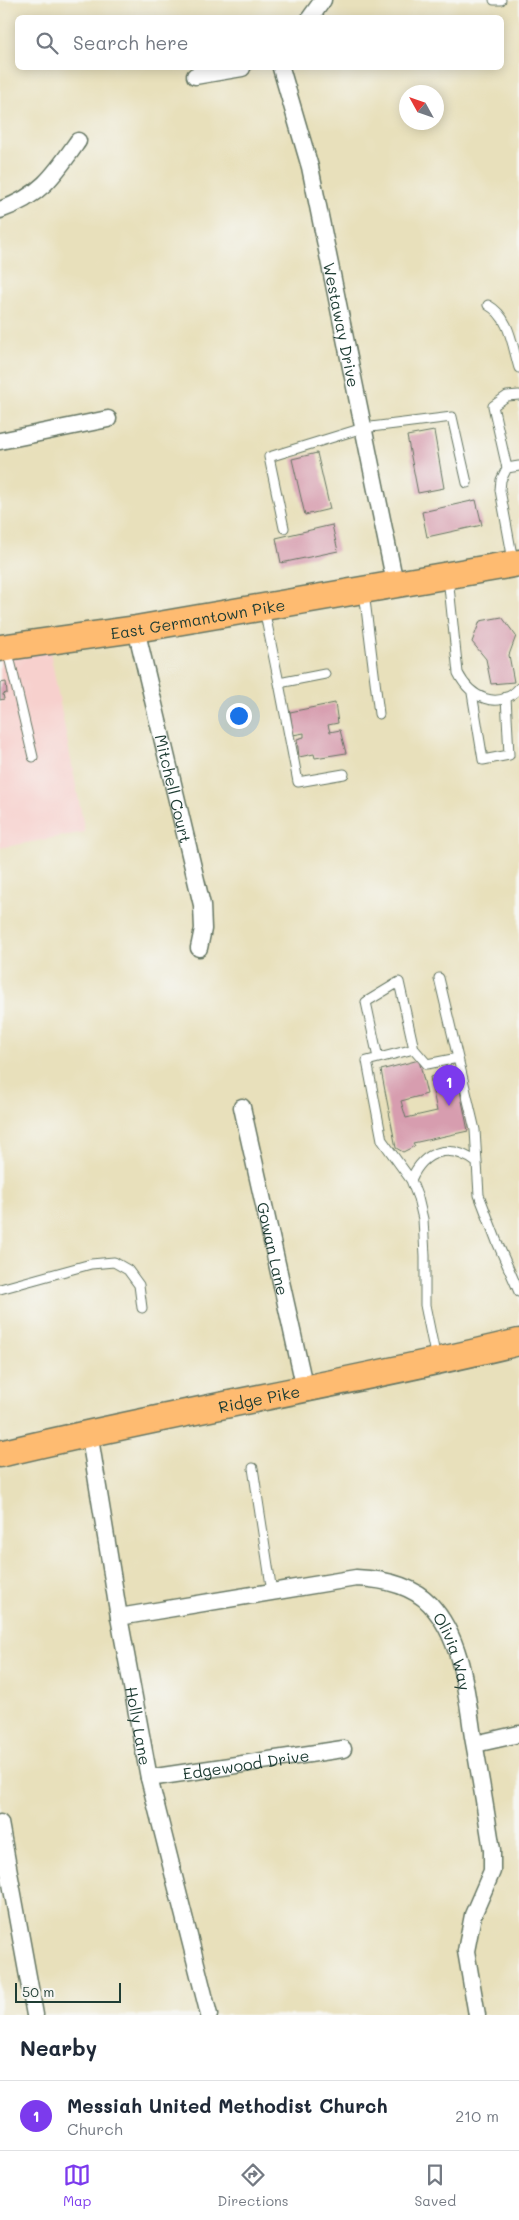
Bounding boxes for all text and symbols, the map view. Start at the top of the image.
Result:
search box [15,15,504,70]
icon: search [33,29,61,57]
text: Search here [73,30,189,55]
north arrow [399,85,444,130]
street label: Westaway Drive [319,260,365,389]
street label: East Germantown Pike [109,593,287,643]
your location [226,703,252,729]
street label: Mitchell Court [151,732,197,845]
pin: 1 [433,1065,465,1106]
street label: Gowan Lane [253,1200,294,1297]
street label: Ridge Pike [216,1380,302,1417]
street label: Olivia Way [429,1608,476,1692]
street label: Holly Lane [122,1685,157,1767]
street label: Edgewood Drive [181,1744,311,1783]
scale bar [15,1980,121,2003]
text: 50 m [22,1982,54,2001]
text: Nearby [20,2034,97,2061]
text: Messiah United Methodist Church [67,2093,387,2118]
text: 1 [32,2105,40,2126]
text: 210 m [455,2105,499,2126]
text: Church [67,2118,123,2139]
tab: Map [63,2161,91,2210]
tab: Directions [217,2161,289,2210]
tab: Saved [414,2161,456,2210]

